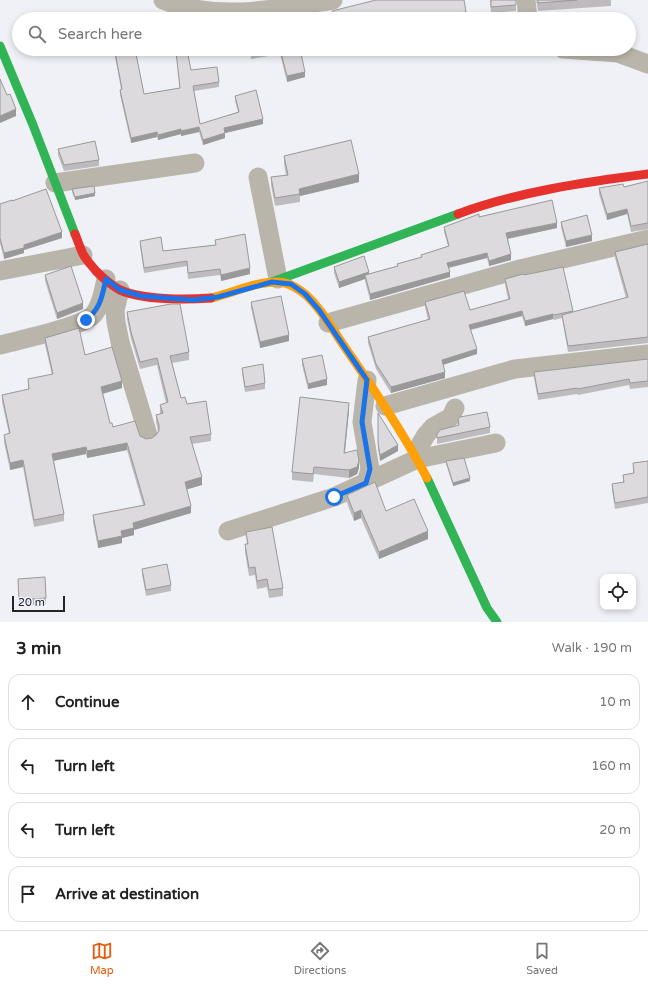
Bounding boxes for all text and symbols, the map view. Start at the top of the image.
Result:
search box [12,12,636,56]
icon: search [26,23,48,45]
text: Search here [58,25,142,43]
route end [77,311,95,329]
route start [325,488,343,506]
map controls [600,574,636,610]
button: locate [600,574,636,610]
scale bar [12,594,65,613]
text: 20 m [18,596,45,609]
text: 3 min [16,638,61,659]
text: Walk · 190 m [552,640,632,656]
icon: ahead [17,691,39,713]
text: Continue [55,693,119,711]
text: 10 m [599,694,631,710]
icon: left [17,755,39,777]
text: Turn left [55,757,115,775]
text: 160 m [591,758,631,774]
icon: left [17,819,39,841]
text: Turn left [55,821,115,839]
text: 20 m [599,822,631,838]
icon: arrive [17,883,39,905]
text: Arrive at destination [55,885,199,903]
tab: Map [90,940,114,977]
tab: Directions [294,940,346,977]
tab: Saved [526,940,558,977]

